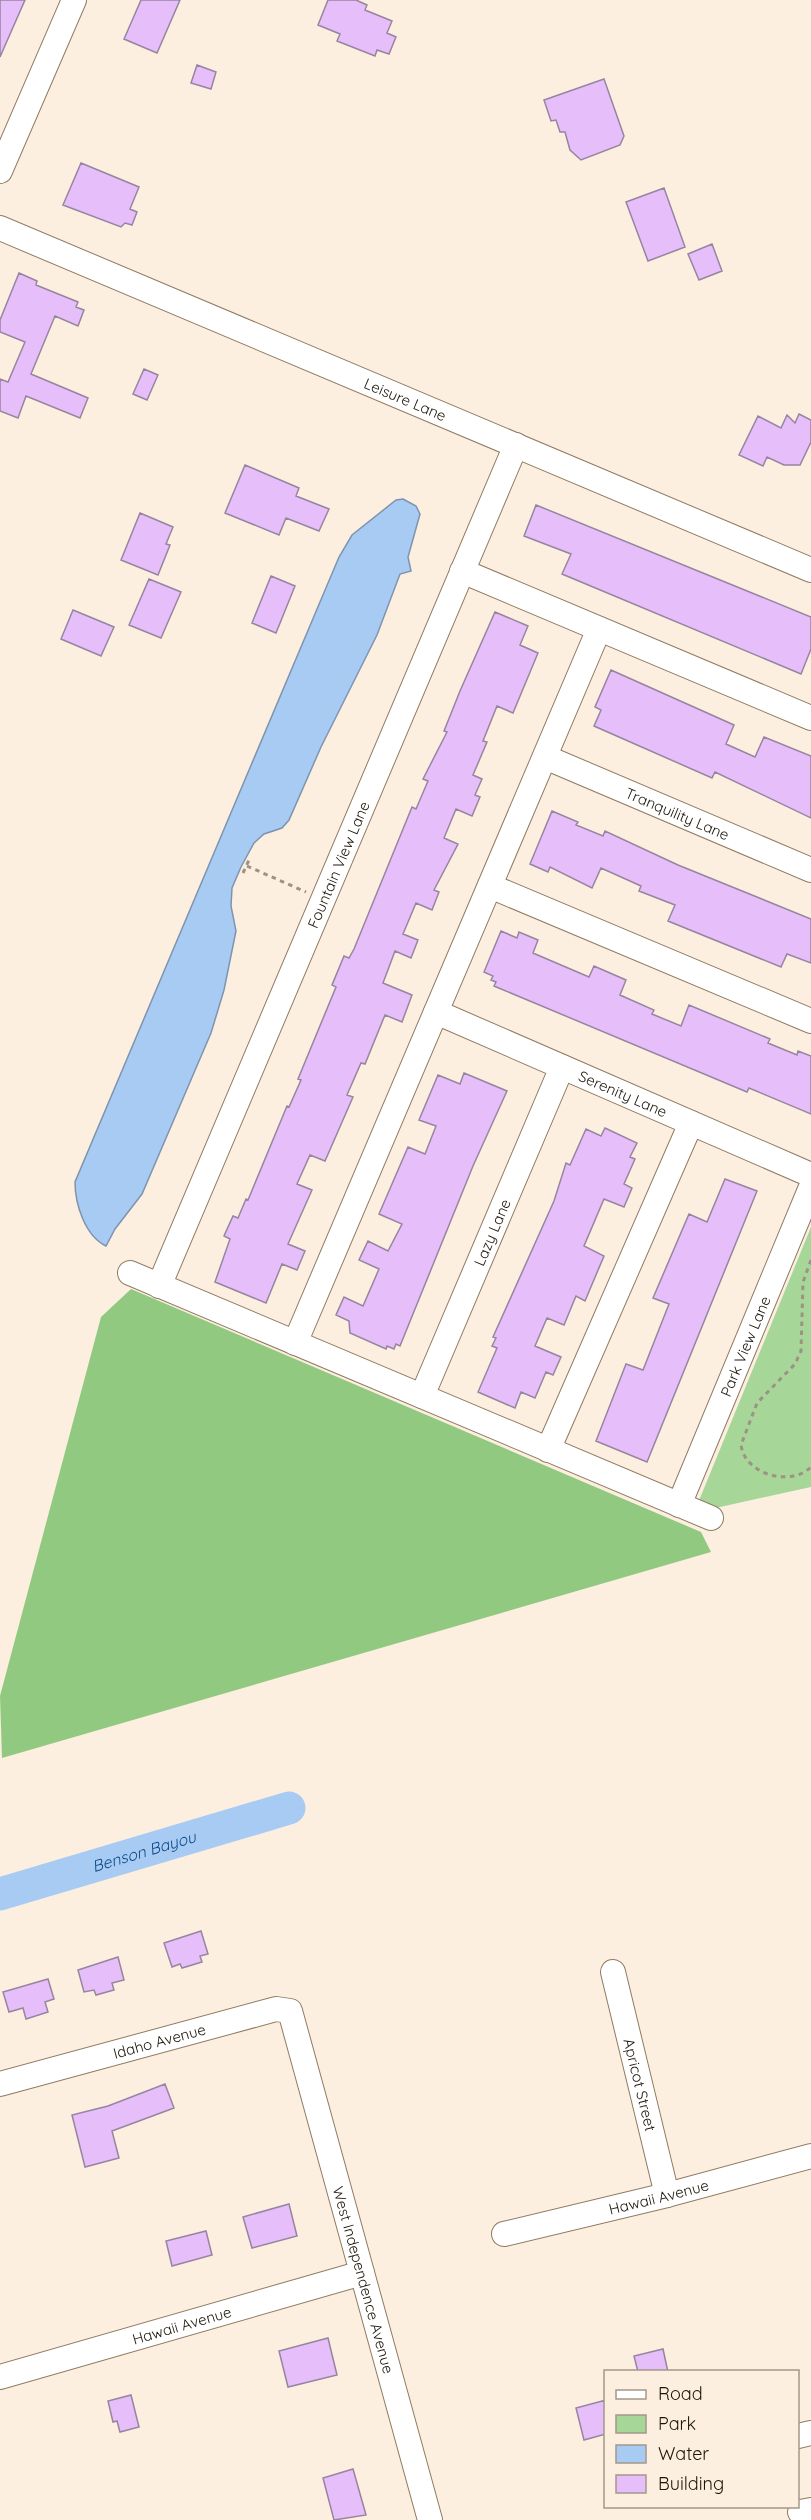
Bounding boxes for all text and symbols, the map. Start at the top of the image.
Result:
street label: Leisure Lane [361,373,449,425]
street label: Tranquility Lane [623,783,732,844]
street label: Fountain View Lane [303,798,373,931]
street label: Serenity Lane [576,1066,670,1121]
street label: Lazy Lane [469,1196,514,1269]
street label: Park View Lane [716,1293,774,1399]
water label: Benson Bayou [89,1826,199,1876]
street label: Idaho Avenue [111,2019,208,2062]
street label: Apricot Street [620,2036,661,2133]
street label: Hawaii Avenue [607,2175,710,2218]
street label: West Independence Avenue [329,2184,399,2376]
street label: Hawaii Avenue [130,2302,233,2348]
legend [604,2370,799,2508]
text: Road [658,2382,703,2405]
text: Park [658,2412,696,2435]
text: Water [658,2442,709,2465]
text: Building [658,2472,724,2495]

